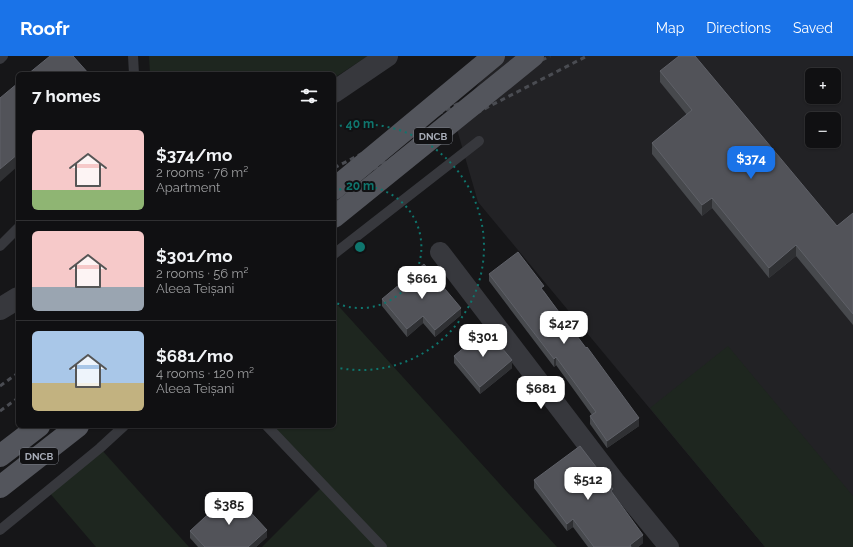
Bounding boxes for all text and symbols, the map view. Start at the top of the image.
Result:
text: Roofr [20,17,70,39]
text: Map [656,20,684,36]
text: Directions [706,20,771,36]
text: Saved [793,20,833,36]
map controls [805,68,841,148]
button: + [805,68,841,104]
icon: filters [298,85,320,107]
text: 7 homes [32,86,101,106]
button: − [805,112,841,148]
text: 40 m [346,117,374,131]
road number: DNCB [414,128,452,144]
text: $374/mo [156,145,232,165]
icon: home [64,146,112,194]
pin: $374 [727,146,775,180]
text: $374 [736,151,766,166]
text: 2 rooms · 76 m² [156,165,248,180]
text: 20 m [346,179,374,193]
text: Apartment [156,180,220,195]
centre of rings [353,240,367,254]
text: $301/mo [156,246,232,266]
icon: home [64,247,112,295]
text: 2 rooms · 56 m² [156,266,248,281]
pin: $661 [398,266,446,300]
text: $661 [407,271,437,286]
text: Aleea Teișani [156,281,234,296]
pin: $427 [540,311,588,345]
text: $427 [549,316,579,331]
pin: $301 [459,324,507,358]
text: $301 [468,329,498,344]
text: $681/mo [156,346,233,366]
icon: home [64,347,112,395]
text: 4 rooms · 120 m² [156,366,254,381]
pin: $681 [517,376,565,410]
text: Aleea Teișani [156,381,234,396]
text: $681 [526,381,556,396]
road number: DNCB [20,448,58,464]
pin: $512 [564,467,612,501]
text: $512 [573,472,603,487]
pin: $385 [205,492,253,526]
text: $385 [214,497,244,512]

